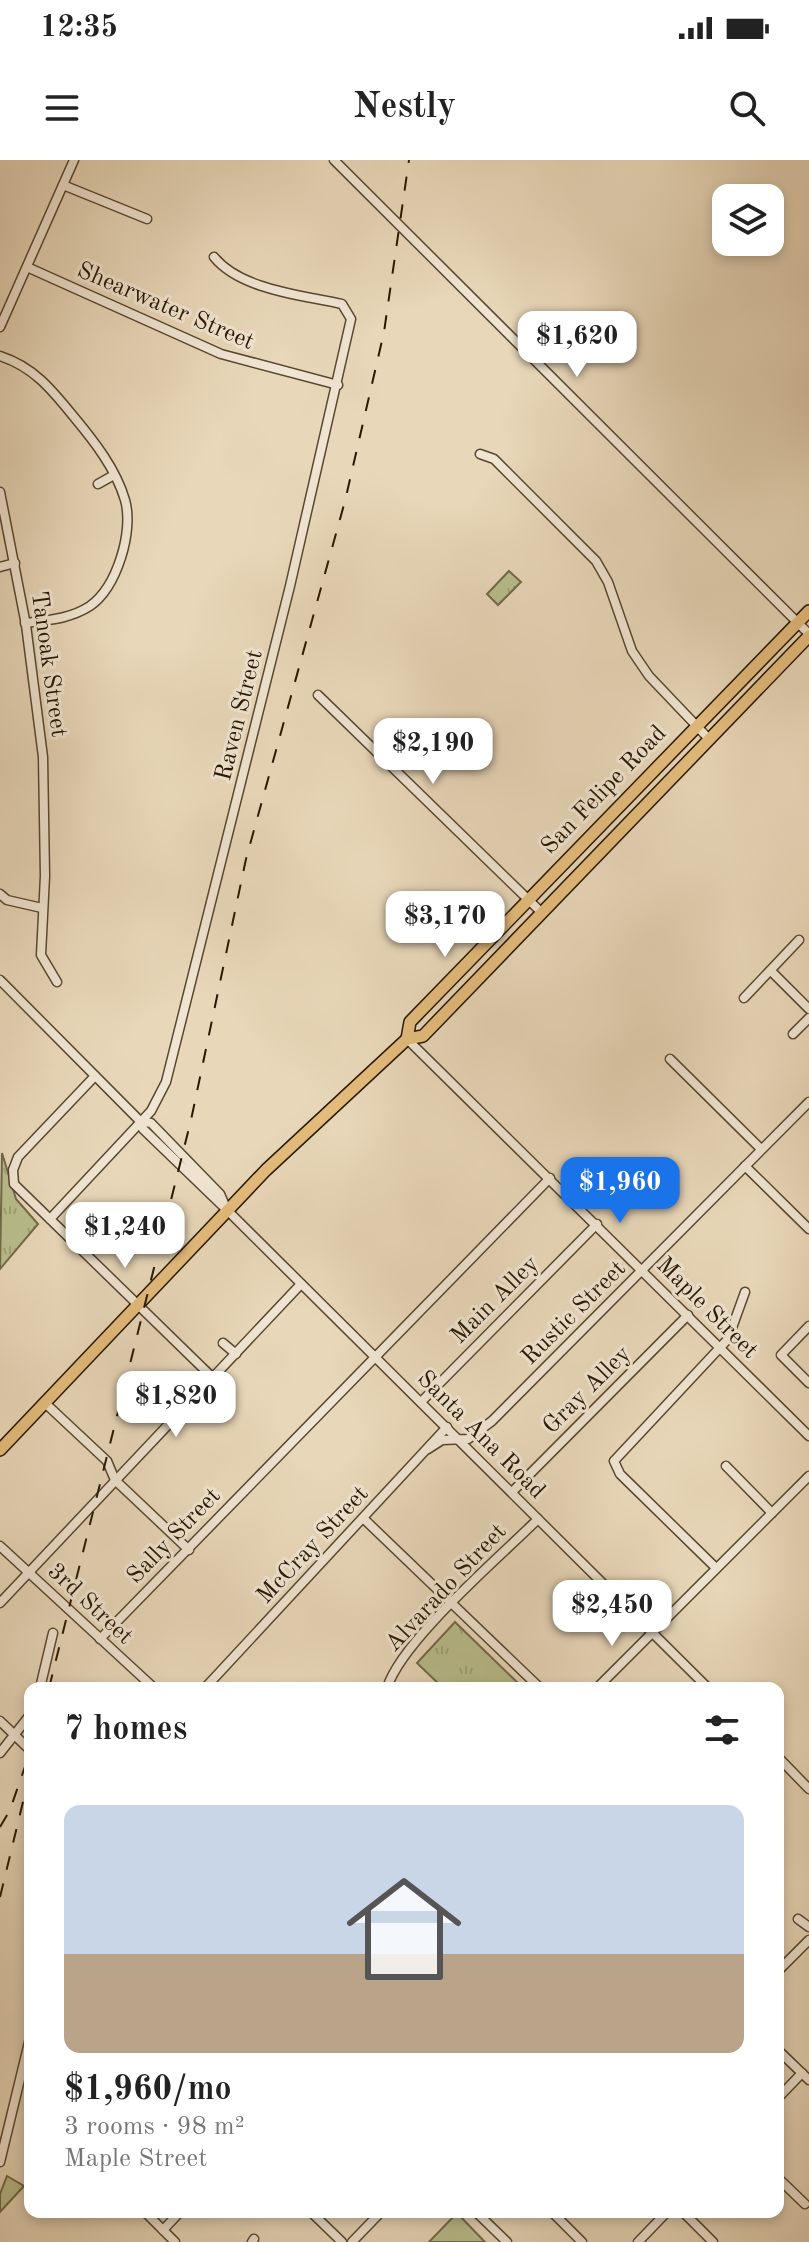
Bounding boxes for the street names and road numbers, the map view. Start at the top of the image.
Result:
street label: Shearwater Street [73,259,257,355]
street label: Tanoak Street [26,590,70,739]
street label: Raven Street [212,647,268,783]
street label: San Felipe Road [537,721,672,859]
street label: Main Alley [447,1252,544,1349]
street label: Maple Street [651,1253,762,1364]
street label: Rustic Street [518,1257,631,1370]
street label: Gray Alley [539,1342,636,1439]
street label: Santa Ana Road [412,1367,549,1504]
street label: McCray Street [253,1482,374,1609]
street label: Sally Street [123,1484,226,1589]
street label: Alvarado Street [381,1520,512,1657]
street label: 3rd Street [42,1559,137,1650]

